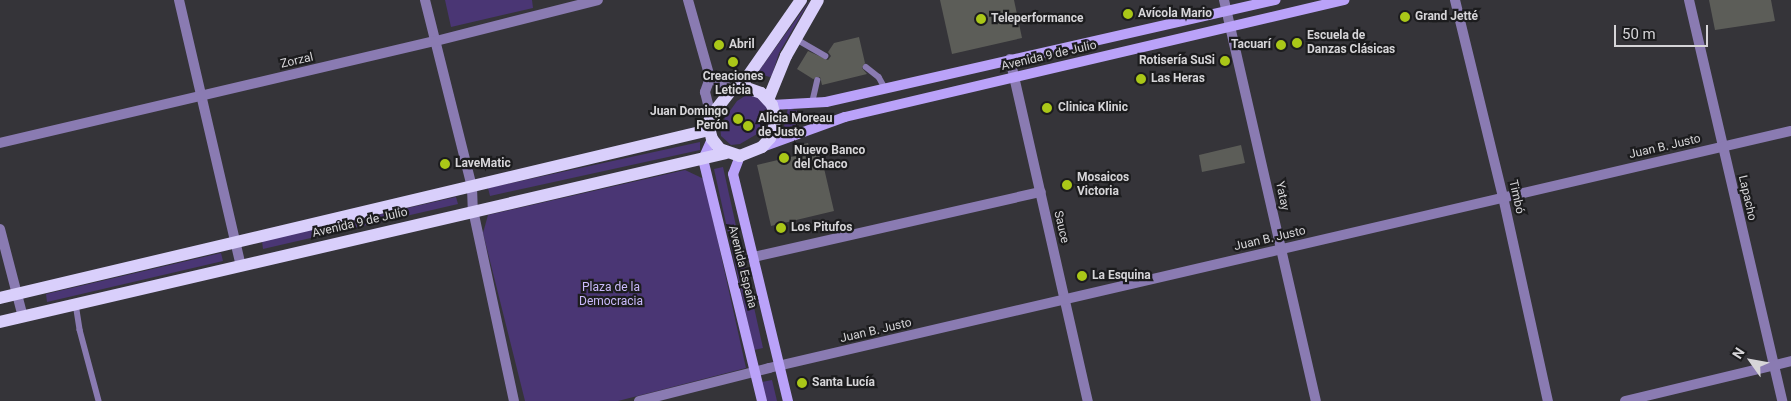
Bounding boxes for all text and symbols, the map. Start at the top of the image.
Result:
place label: Avícola Mario [1138,7,1212,21]
marker: Avícola Mario [1122,8,1134,20]
place label: Grand Jetté [1415,10,1478,24]
marker: Grand Jetté [1399,11,1411,23]
place label: Teleperformance [991,12,1084,26]
marker: Teleperformance [975,13,987,25]
scale bar [1616,15,1710,47]
text: 50 m [1622,25,1656,43]
place label: Escuela de Danzas Clásicas [1307,29,1395,57]
marker: Escuela de Danzas Clásicas [1291,37,1303,49]
place label: Abril [729,38,755,52]
street label: Avenida 9 de Julio [1000,38,1098,74]
place label: Tacuarí [1231,38,1271,52]
marker: Abril [713,39,725,51]
marker: Tacuarí [1275,39,1287,51]
street label: Zorzal [279,50,315,72]
place label: Rotisería SuSi [1139,54,1215,68]
marker: Rotisería SuSi [1219,55,1231,67]
marker: Creaciones Leticia [727,56,739,68]
place label: Creaciones Leticia [703,70,763,98]
place label: Las Heras [1151,72,1205,86]
marker: Las Heras [1135,73,1147,85]
marker: Clinica Klinic [1040,101,1054,115]
place label: Clinica Klinic [1058,101,1128,115]
place label: Juan Domingo Perón [650,105,728,133]
place label: Alicia Moreau de Justo [758,112,832,140]
marker: Juan Domingo Perón [732,113,744,125]
marker: Alicia Moreau de Justo [742,120,754,132]
street label: Juan B. Justo [1628,132,1702,162]
place label: Nuevo Banco del Chaco [794,144,865,172]
marker: Nuevo Banco del Chaco [778,152,790,164]
place label: LaveMatic [455,157,511,171]
marker: LaveMatic [439,158,451,170]
place label: Mosaicos Victoria [1077,171,1129,199]
street label: Lapacho [1735,174,1759,222]
marker: Mosaicos Victoria [1061,179,1073,191]
street label: Timbó [1505,179,1527,215]
street label: Yatay [1272,180,1292,212]
street label: Avenida 9 de Julio [311,205,409,241]
street label: Sauce [1050,209,1072,245]
place label: Los Pitufos [791,221,852,235]
marker: Los Pitufos [775,222,787,234]
street label: Avenida España [725,224,759,310]
street label: Juan B. Justo [1233,224,1307,254]
place label: La Esquina [1092,269,1151,283]
marker: La Esquina [1076,270,1088,282]
park label: Plaza de la Democracia [579,281,643,309]
street label: Juan B. Justo [839,316,913,346]
north arrow [1726,336,1776,386]
text: N [1729,345,1748,361]
place label: Santa Lucía [812,376,875,390]
marker: Santa Lucía [796,377,808,389]

